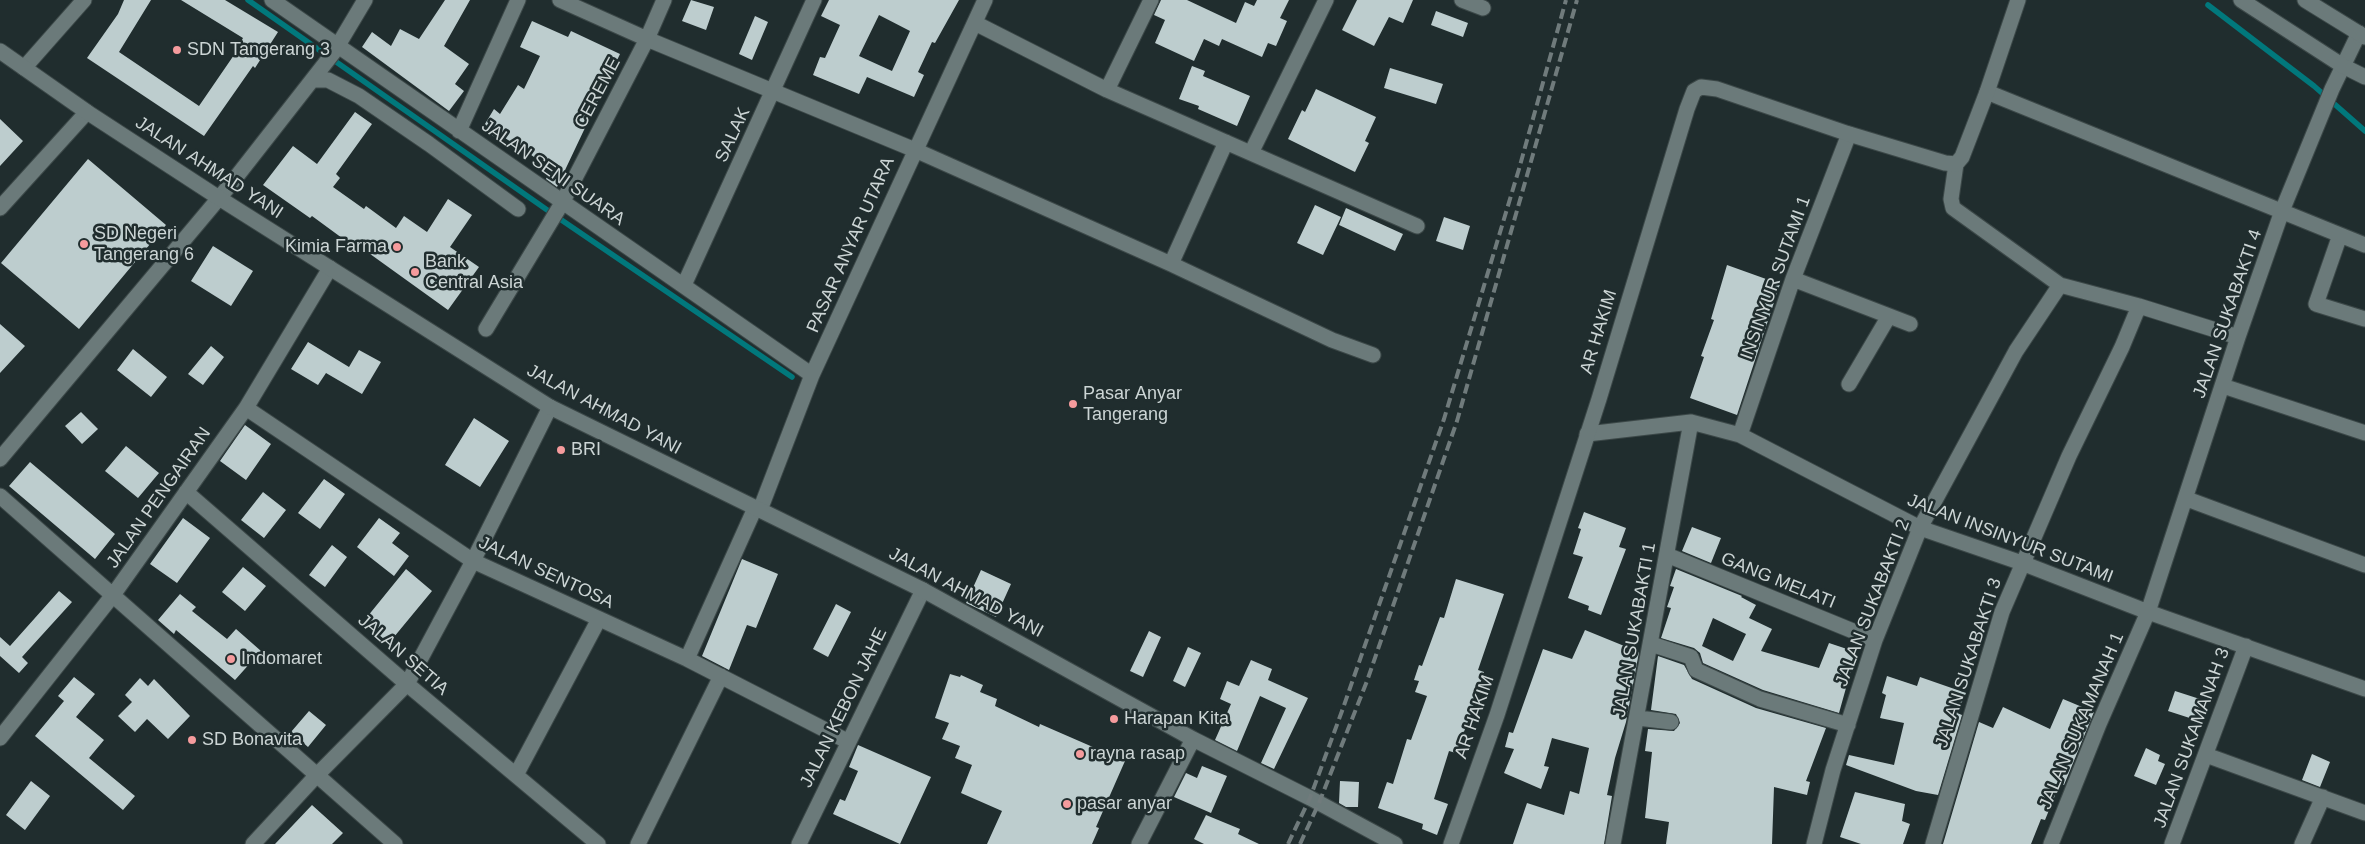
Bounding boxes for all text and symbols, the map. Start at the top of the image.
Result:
place label: SDN Tangerang 3 [187,39,330,61]
marker: SDN Tangerang 3 [171,44,183,56]
street label: CEREME [570,54,626,132]
street label: SALAK [711,104,755,166]
street label: JALAN AHMAD YANI [131,112,287,224]
street label: JALAN SENI SUARA [477,115,629,231]
street label: PASAR ANYAR UTARA [802,154,900,336]
street label: INSINYUR SUTAMI 1 [1736,193,1816,363]
place label: SD Negeri Tangerang 6 [94,223,194,266]
street label: JALAN SUKABAKTI 4 [2189,227,2267,401]
place label: Kimia Farma [285,236,387,258]
marker: SD Negeri Tangerang 6 [78,238,90,250]
marker: Kimia Farma [391,241,403,253]
place label: Bank Central Asia [425,251,523,294]
marker: Bank Central Asia [409,266,421,278]
street label: AR HAKIM [1576,287,1622,377]
street label: JALAN AHMAD YANI [523,360,685,460]
place label: Pasar Anyar Tangerang [1083,383,1182,426]
marker: Pasar Anyar Tangerang [1067,398,1079,410]
street label: JALAN PENGAIRAN [102,423,216,573]
place label: BRI [571,439,601,461]
marker: BRI [555,444,567,456]
street label: JALAN INSINYUR SUTAMI [1904,490,2116,588]
street label: JALAN SUKABAKTI 2 [1831,516,1915,690]
street label: JALAN SENTOSA [475,532,617,614]
street label: JALAN SUKABAKTI 1 [1609,541,1661,719]
street label: JALAN AHMAD YANI [885,543,1047,643]
street label: GANG MELATI [1718,548,1838,614]
street label: JALAN SUKABAKTI 3 [1931,575,2007,751]
street label: JALAN SETIA [353,610,453,700]
street label: JALAN KEBON JAHE [796,625,892,791]
street label: JALAN SUKAMANAH 1 [2035,629,2129,813]
street label: JALAN SUKAMANAH 3 [2149,645,2235,831]
place label: Indomaret [241,648,322,670]
marker: Indomaret [225,653,237,665]
street label: AR HAKIM [1451,672,1499,762]
place label: Harapan Kita [1124,708,1229,730]
marker: Harapan Kita [1108,713,1120,725]
place label: SD Bonavita [202,729,302,751]
marker: SD Bonavita [186,734,198,746]
place label: rayna rasap [1090,743,1185,765]
marker: rayna rasap [1074,748,1086,760]
place label: pasar anyar [1077,793,1172,815]
marker: pasar anyar [1061,798,1073,810]

